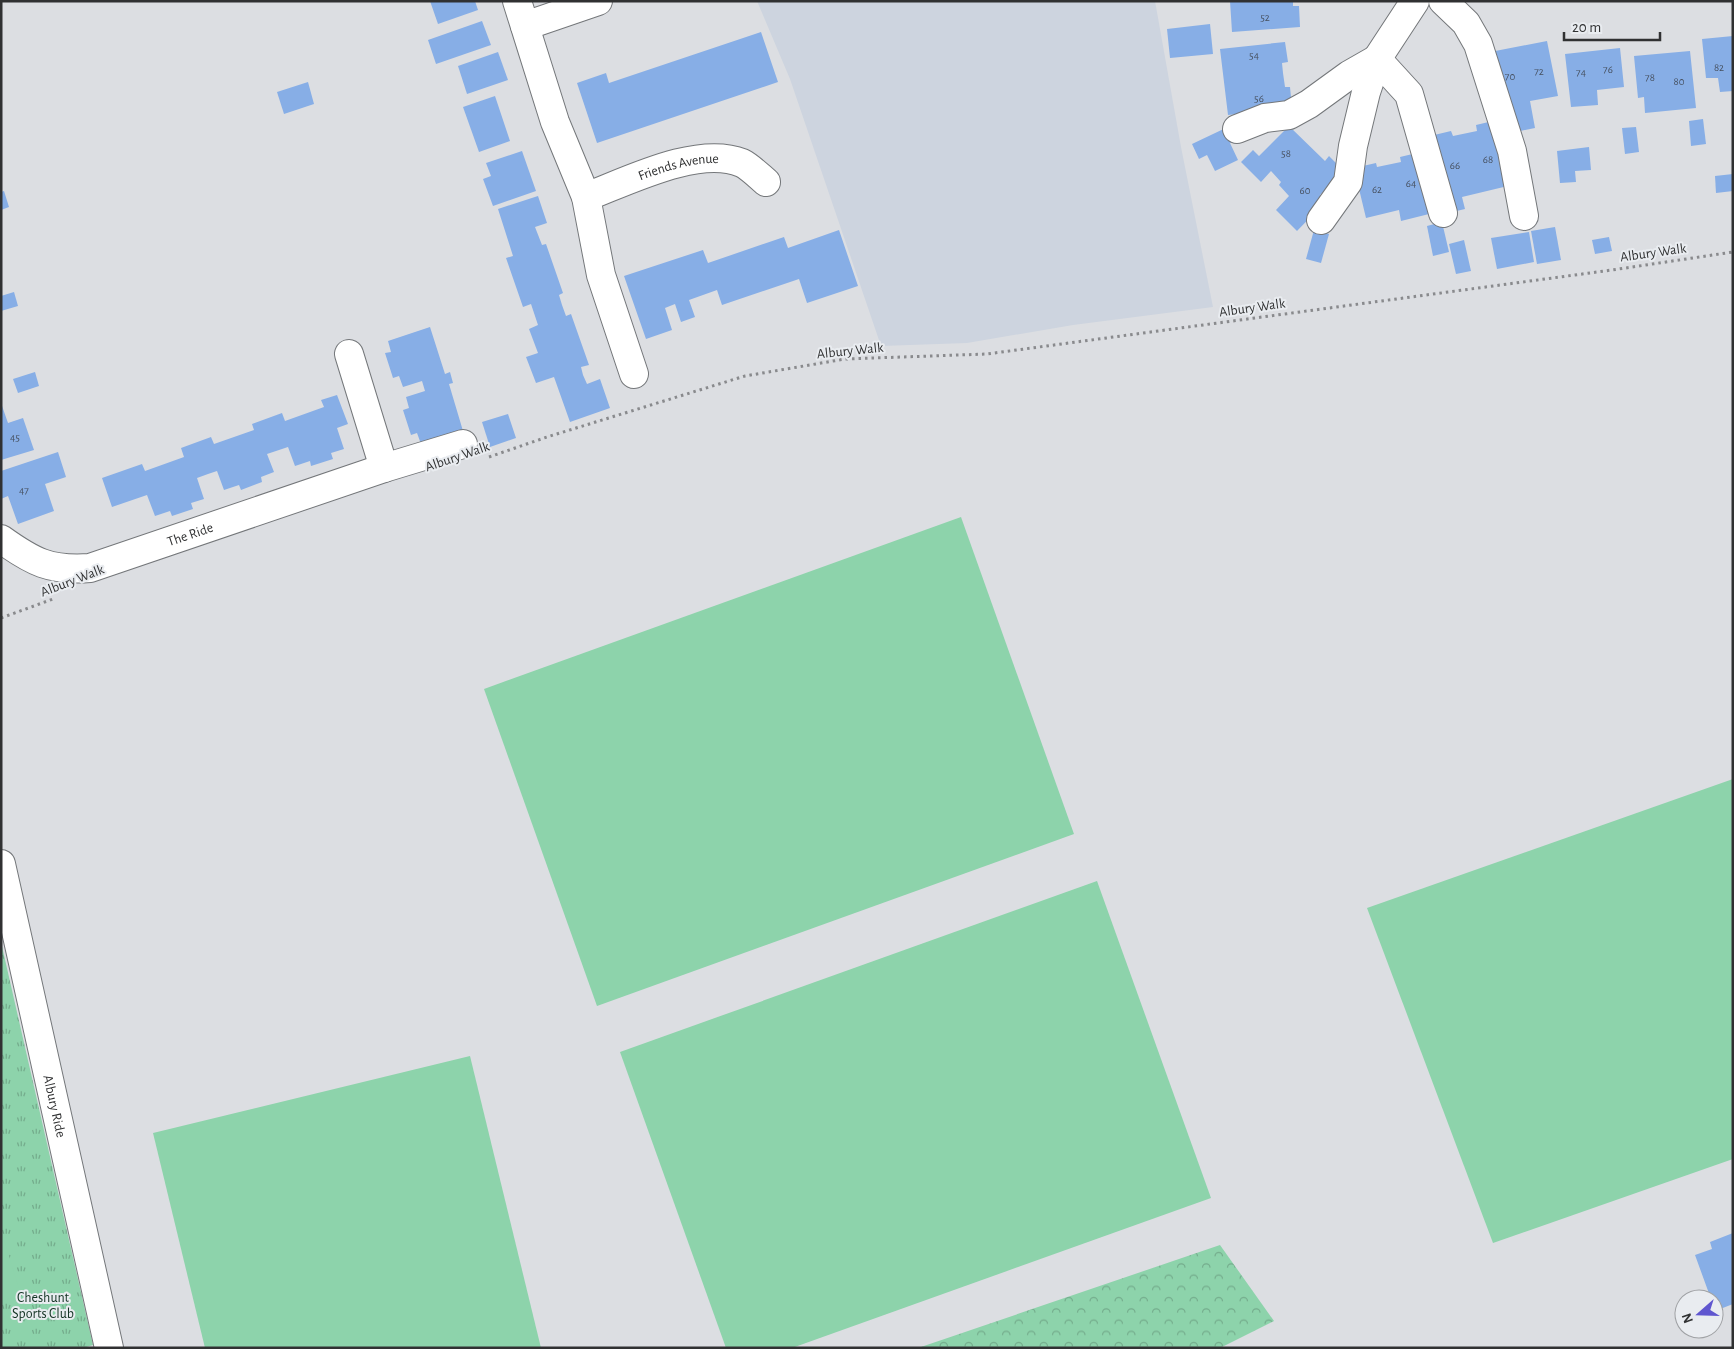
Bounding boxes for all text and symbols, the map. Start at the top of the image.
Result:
scale bar [1564,10,1660,42]
house number: 52 [1260,12,1270,23]
text: 20 m [1572,20,1601,35]
house number: 54 [1249,50,1259,61]
house number: 82 [1714,62,1724,73]
house number: 76 [1603,64,1613,75]
house number: 72 [1534,66,1544,77]
house number: 74 [1576,67,1586,78]
house number: 70 [1505,71,1515,82]
house number: 78 [1645,72,1655,83]
house number: 80 [1673,76,1685,87]
house number: 56 [1254,93,1264,104]
house number: 58 [1281,148,1291,159]
street label: Friends Avenue [636,152,719,183]
house number: 68 [1483,154,1493,165]
house number: 66 [1450,160,1460,171]
house number: 64 [1406,178,1416,189]
house number: 62 [1372,184,1382,195]
house number: 60 [1300,185,1311,196]
street label: Albury Walk [1619,241,1688,265]
street label: Albury Walk [1218,296,1287,320]
street label: Albury Walk [816,340,885,361]
house number: 45 [10,432,20,443]
street label: Albury Walk [423,439,492,474]
house number: 47 [19,485,29,496]
street label: The Ride [166,521,215,549]
street label: Albury Walk [39,562,107,599]
street label: Albury Ride [40,1074,68,1139]
north arrow [1674,1289,1724,1339]
park label: Cheshunt Sports Club [12,1291,74,1321]
text: N [1679,1311,1696,1325]

